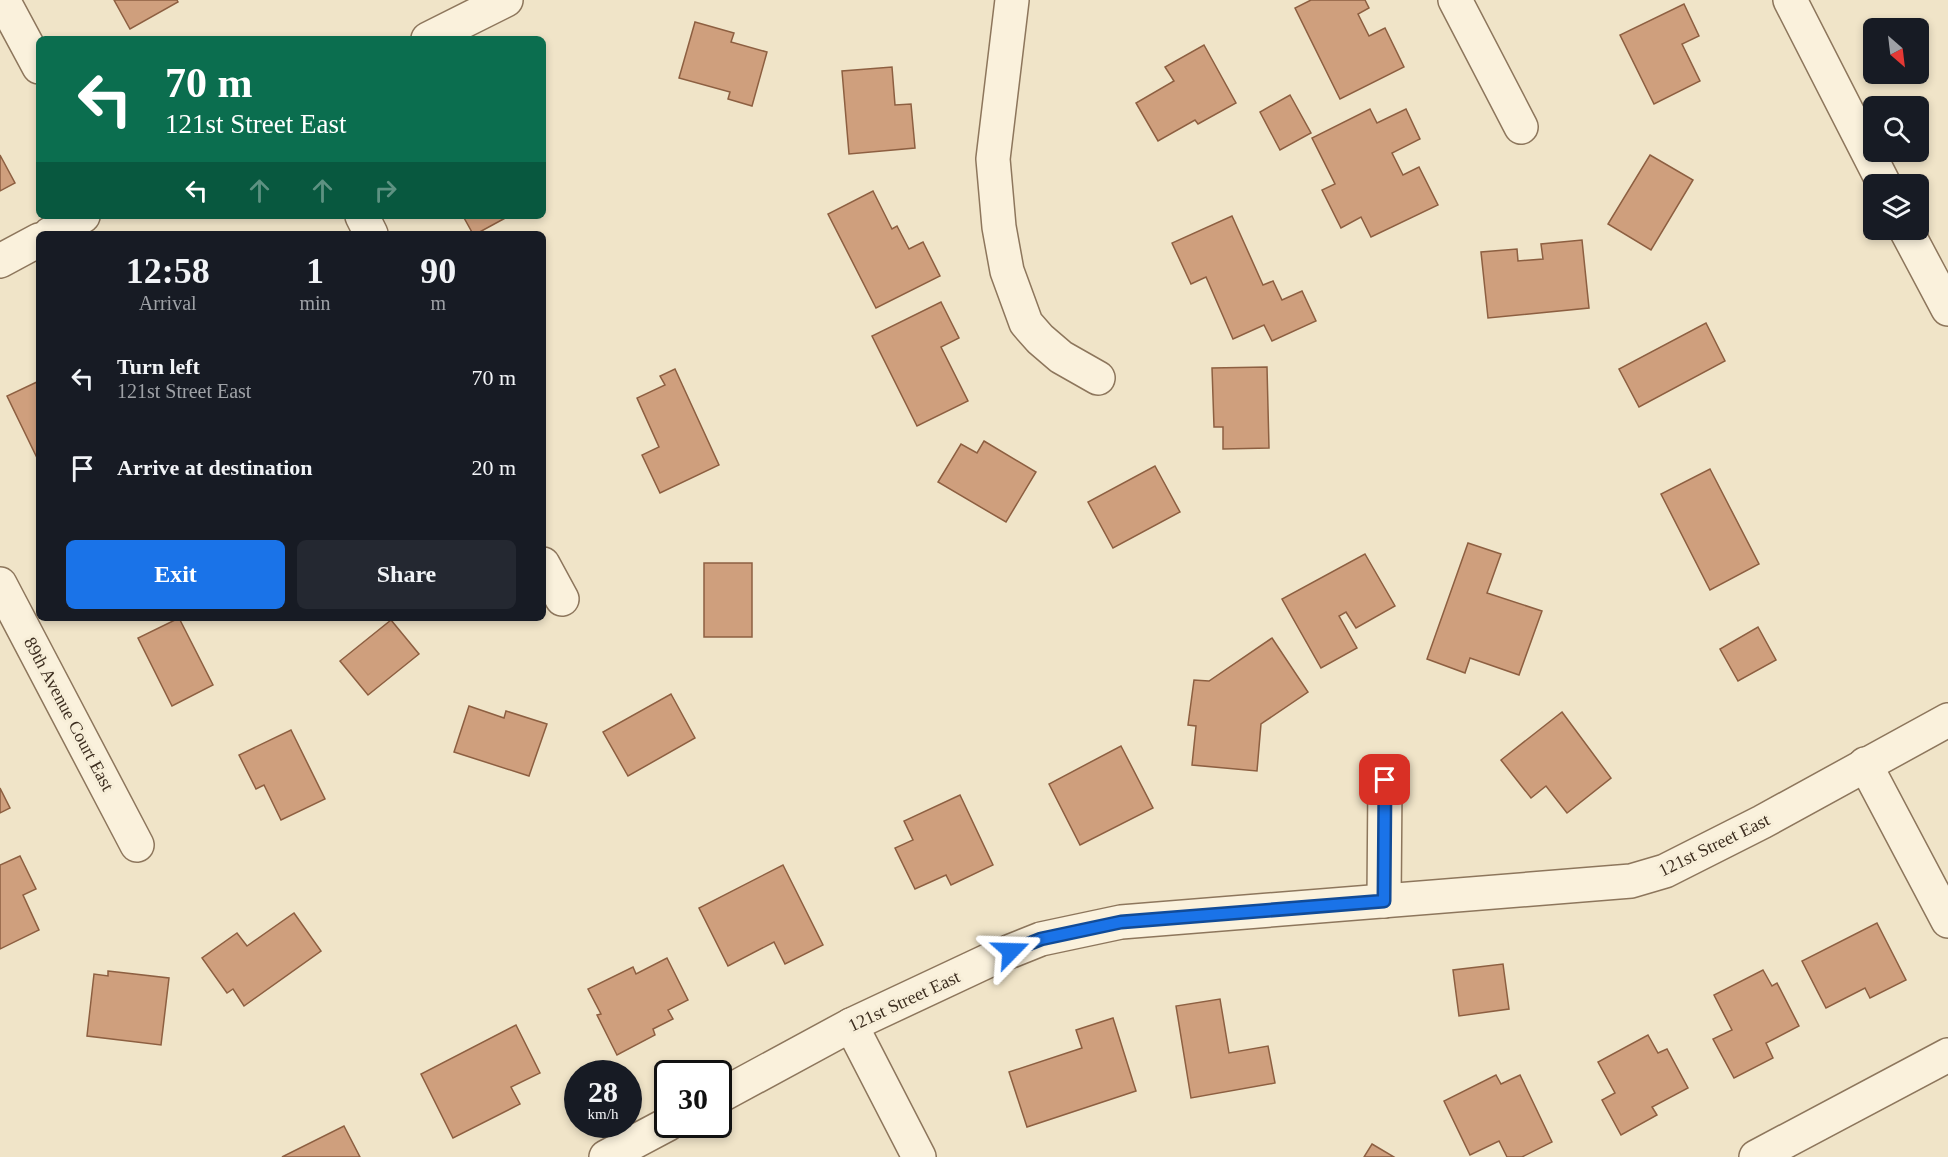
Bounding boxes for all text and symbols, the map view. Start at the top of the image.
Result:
north arrow [1863,18,1929,84]
map controls [1863,18,1929,240]
icon: left [66,60,144,138]
text: 70 m [165,60,253,106]
button: search [1863,96,1929,162]
text: 121st Street East [165,109,346,139]
icon: left [180,174,213,207]
icon: ahead [243,174,276,207]
icon: ahead [306,174,339,207]
icon: right [369,174,402,207]
button: layers [1863,174,1929,240]
text: 12:58 [126,251,210,291]
text: 1 [306,251,324,291]
text: 90 [420,251,456,291]
text: Arrival [139,292,197,314]
text: min [299,292,331,314]
text: m [431,292,446,314]
text: Turn left [117,354,200,379]
icon: left [66,362,99,395]
text: 70 m [471,365,516,390]
text: 121st Street East [117,380,251,402]
icon: arrive [66,452,99,485]
text: Arrive at destination [117,455,313,480]
text: 20 m [471,455,516,480]
button: Exit [66,540,285,609]
button: Share [297,540,516,609]
street label: 89th Avenue Court East [20,634,118,794]
pin [1359,754,1410,805]
icon: arrive [1368,763,1401,796]
street label: 121st Street East [1655,809,1773,881]
position arrow [979,919,1043,983]
street label: 121st Street East [845,966,963,1036]
speed limit sign: 30 [654,1060,732,1138]
text: 28 [588,1075,618,1108]
text: km/h [588,1106,618,1122]

